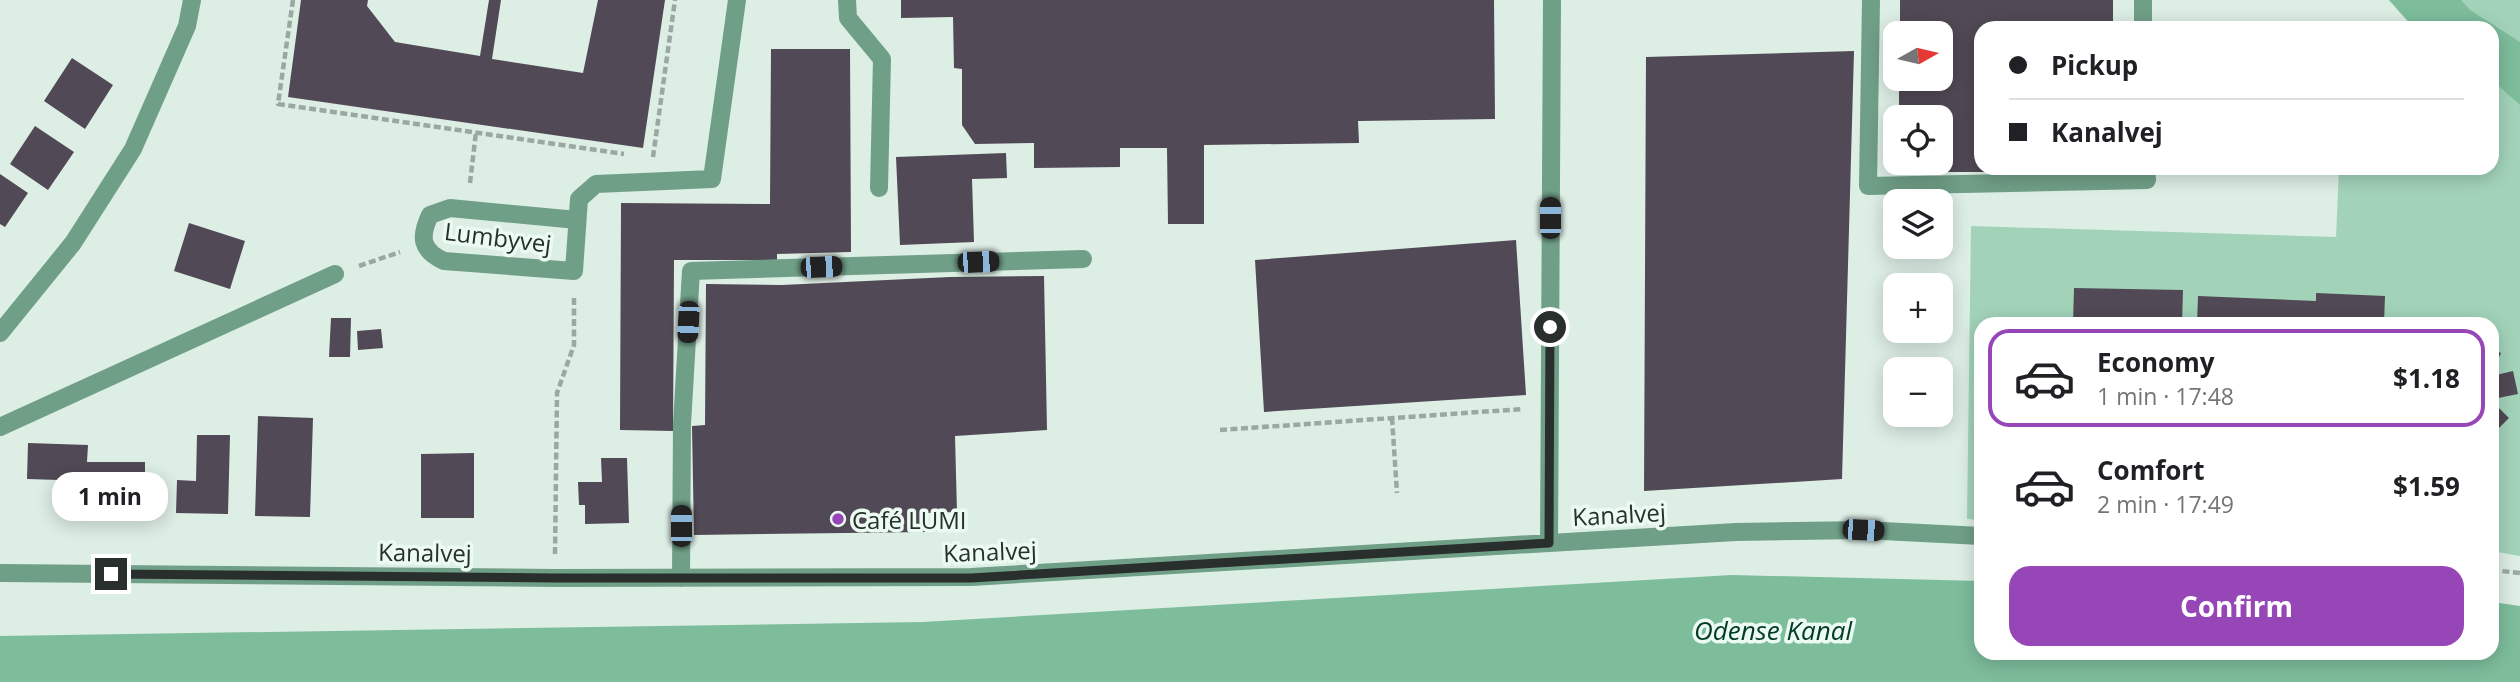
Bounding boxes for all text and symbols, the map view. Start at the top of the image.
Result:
north arrow [1883,21,1953,91]
map controls [1883,21,1953,427]
text: Pickup [2051,47,2138,83]
button: locate [1883,105,1953,175]
text: Kanalvej [2051,114,2163,150]
button: layers [1883,189,1953,259]
car [1540,197,1561,239]
street label: Lumbyvej [443,214,553,260]
car [957,251,1000,273]
car [800,256,843,278]
button: + [1883,273,1953,343]
car [677,300,700,344]
route start [1534,311,1566,343]
text: Economy [2097,344,2215,380]
icon: car [2013,347,2076,410]
button: − [1883,357,1953,427]
text: $1.18 [2393,360,2460,396]
text: 1 min · 17:48 [2097,380,2234,412]
text: Comfort [2097,452,2204,488]
icon: car [2013,455,2076,518]
text: $1.59 [2393,468,2460,504]
callout: 1 min [53,472,169,522]
text: 1 min [78,480,142,512]
text: 2 min · 17:49 [2097,488,2234,520]
street label: Kanalvej [1571,495,1667,533]
place label: Café LUMI [852,503,967,536]
car [671,505,692,547]
marker: Café LUMI [830,511,846,527]
car [1842,518,1885,542]
street label: Kanalvej [943,533,1037,569]
street label: Kanalvej [378,535,472,569]
route end [95,558,127,590]
button: Confirm [2009,566,2464,646]
water label: Odense Kanal [1694,612,1853,648]

